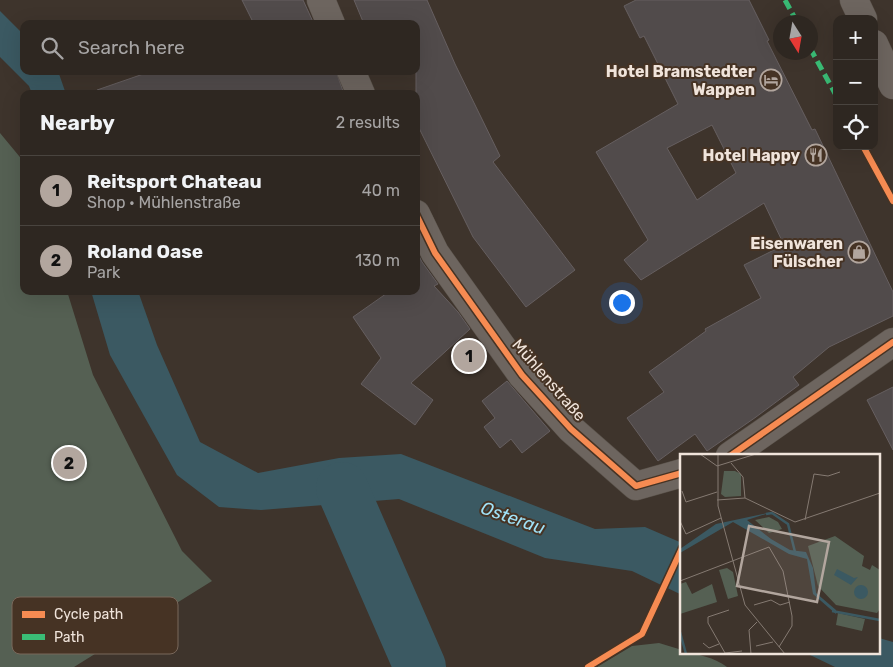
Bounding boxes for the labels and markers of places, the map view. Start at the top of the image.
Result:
place label: Hotel Bramstedter Wappen [606,62,756,99]
hotel icon: Hotel Bramstedter Wappen [759,68,783,92]
restaurant icon: Hotel Happy [804,143,828,167]
place label: Hotel Happy [703,146,800,165]
place label: Eisenwaren Fülscher [750,234,844,271]
shop icon: Eisenwaren Fülscher [847,240,871,264]
pin: 1 [453,337,485,375]
pin: 2 [53,444,85,482]

